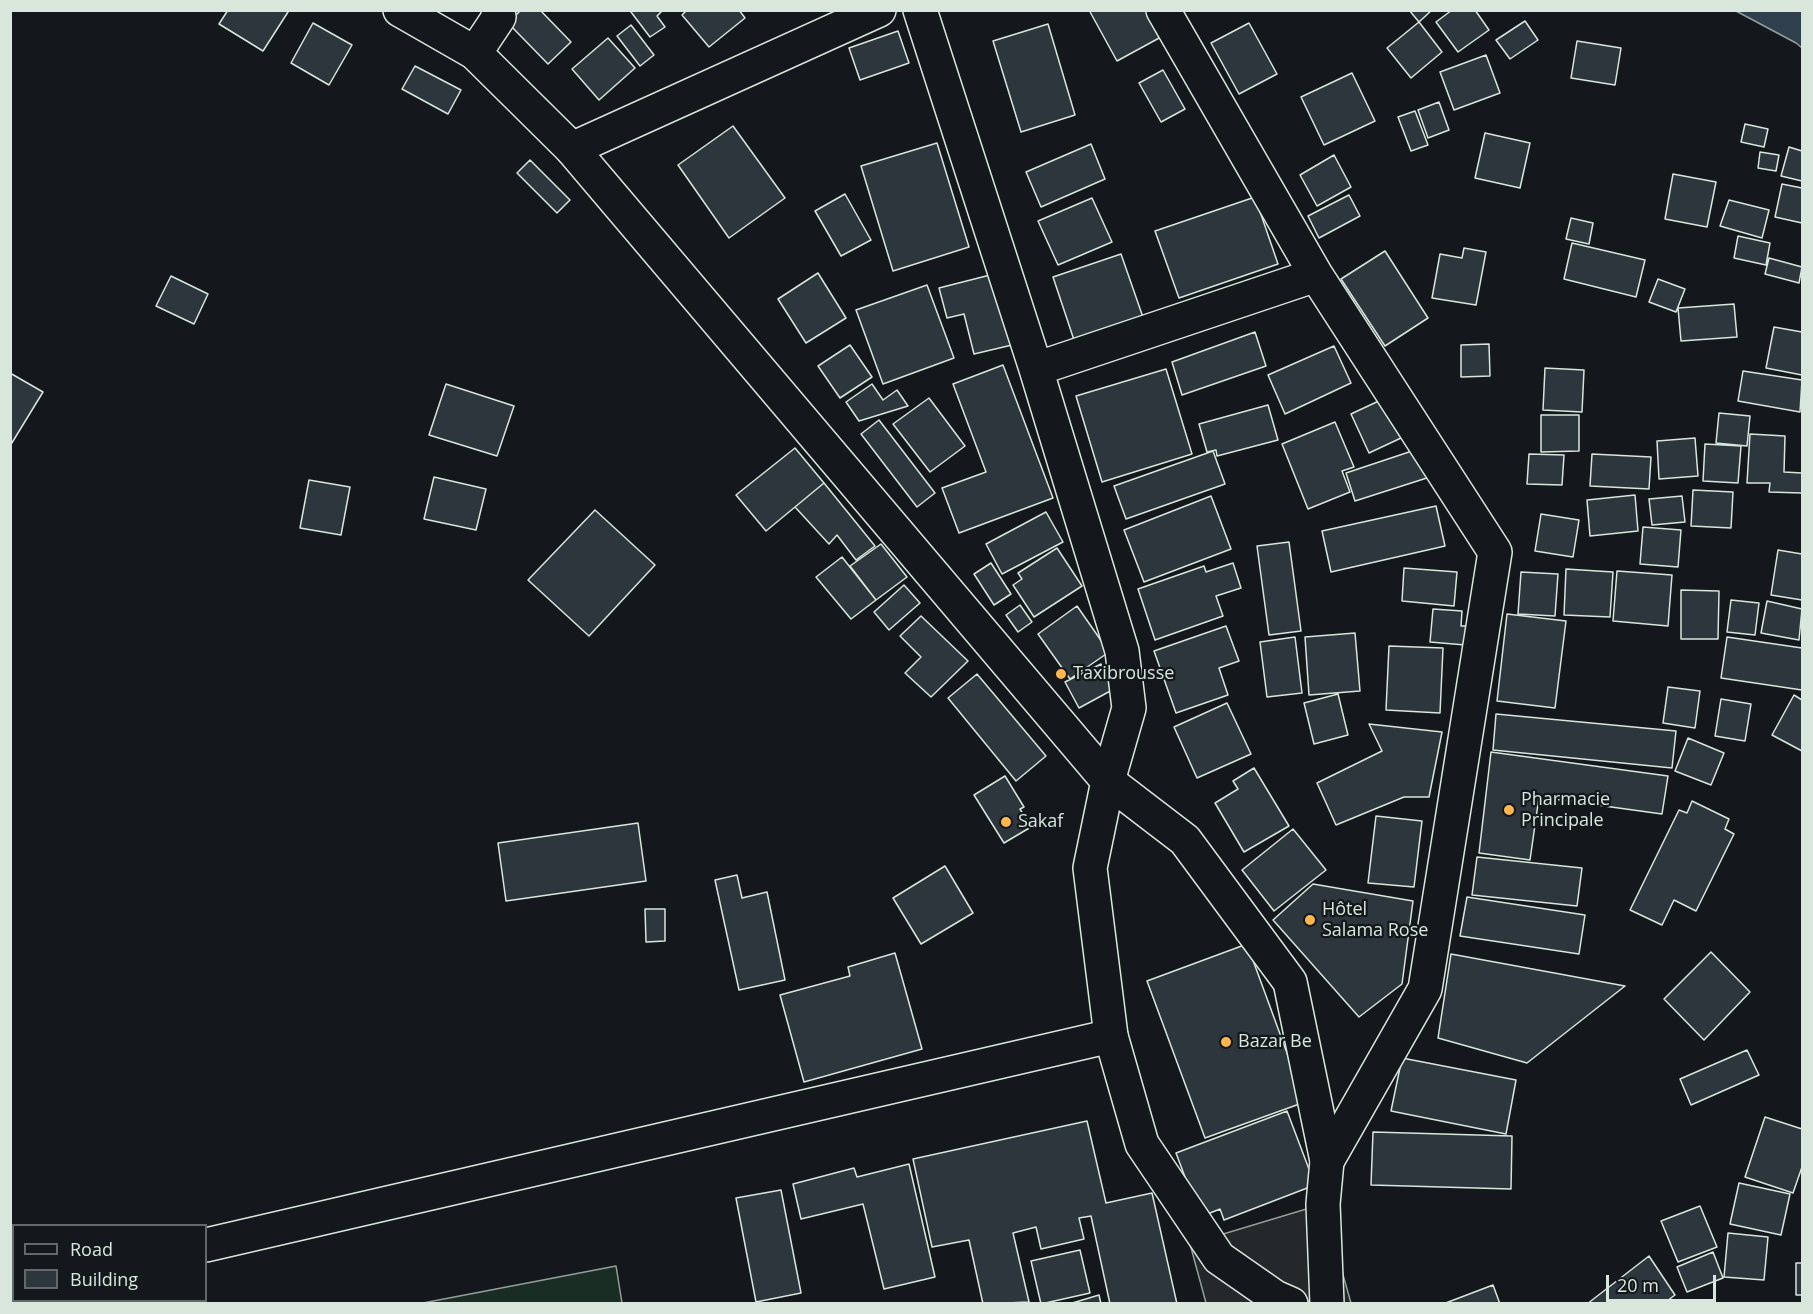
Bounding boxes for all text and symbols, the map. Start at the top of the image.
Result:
place label: Taxibrousse [1073,663,1174,685]
marker: Taxibrousse [1054,667,1068,681]
place label: Pharmacie Principale [1521,789,1610,832]
marker: Pharmacie Principale [1502,803,1516,817]
place label: Sakaf [1018,811,1063,833]
marker: Sakaf [999,815,1013,829]
place label: Hôtel Salama Rose [1322,899,1428,942]
marker: Hôtel Salama Rose [1303,913,1317,927]
place label: Bazar Be [1238,1031,1312,1053]
marker: Bazar Be [1219,1035,1233,1049]
legend [12,1224,207,1302]
text: Road [70,1237,113,1261]
scale bar [1609,1263,1718,1301]
text: Building [70,1267,138,1291]
text: 20 m [1617,1273,1659,1297]

